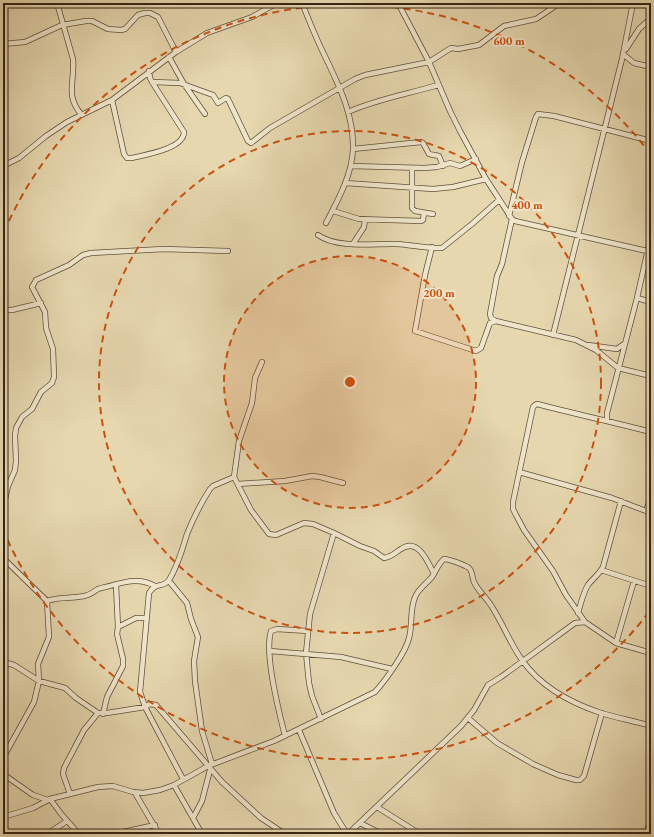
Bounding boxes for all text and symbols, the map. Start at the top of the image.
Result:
text: 600 m [493,33,525,49]
text: 400 m [511,197,543,213]
text: 200 m [423,285,455,301]
centre of rings [343,375,357,389]

